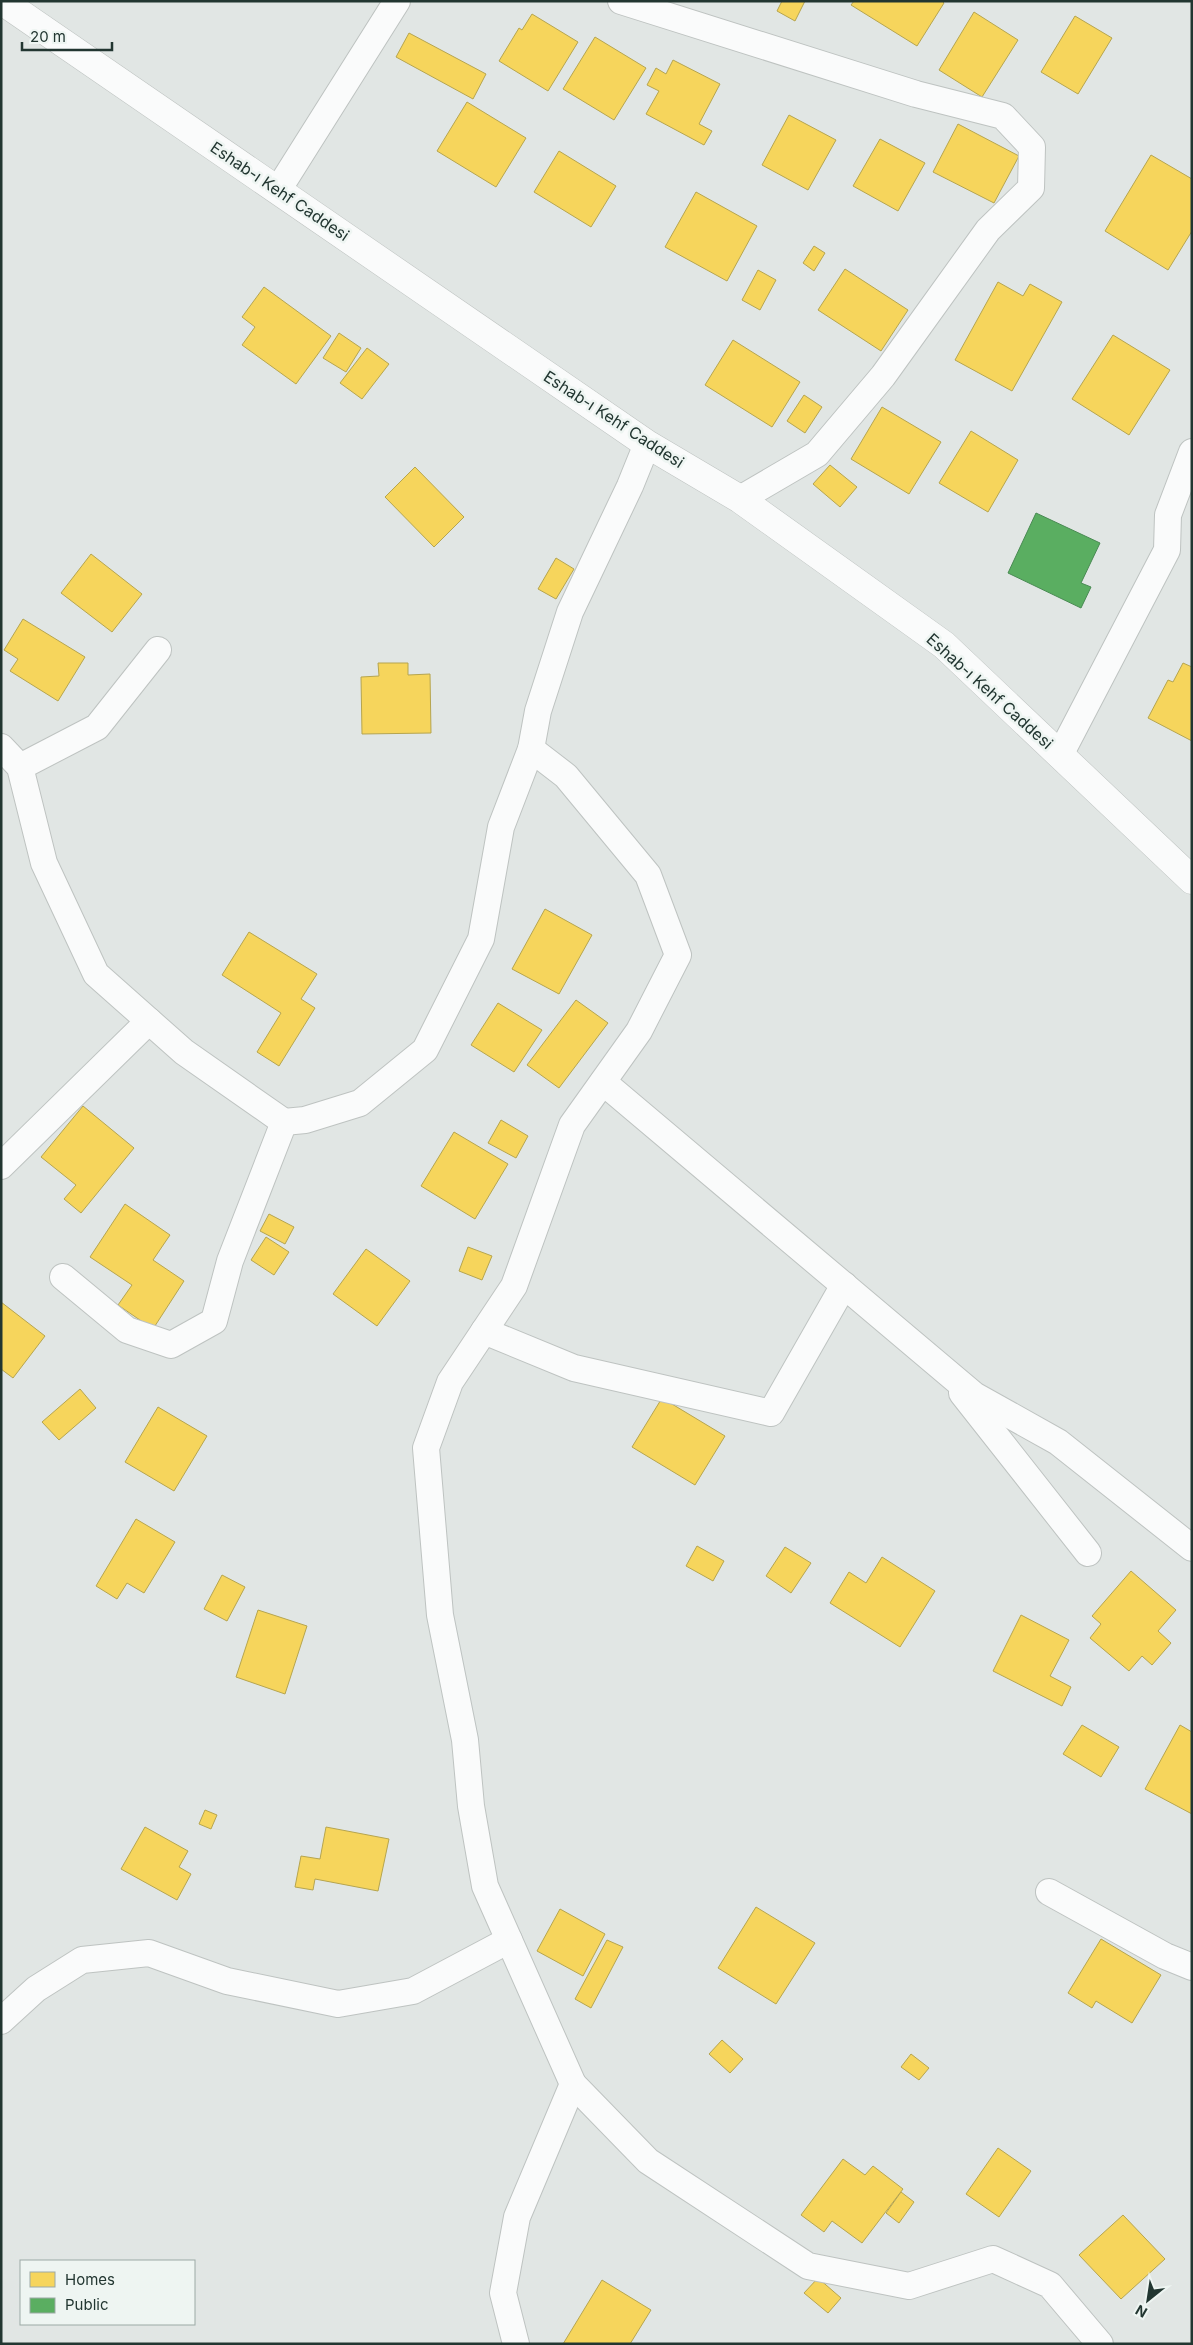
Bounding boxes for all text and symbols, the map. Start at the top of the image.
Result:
scale bar [22,20,112,52]
text: 20 m [30,27,66,46]
street label: Eshab-ı Kehf Caddesi [207,137,353,245]
street label: Eshab-ı Kehf Caddesi [540,366,688,472]
street label: Eshab-ı Kehf Caddesi [923,629,1057,753]
legend [20,2260,195,2325]
text: Homes [65,2270,115,2289]
north arrow [1123,2275,1173,2325]
text: Public [65,2295,108,2314]
text: N [1132,2302,1150,2322]

